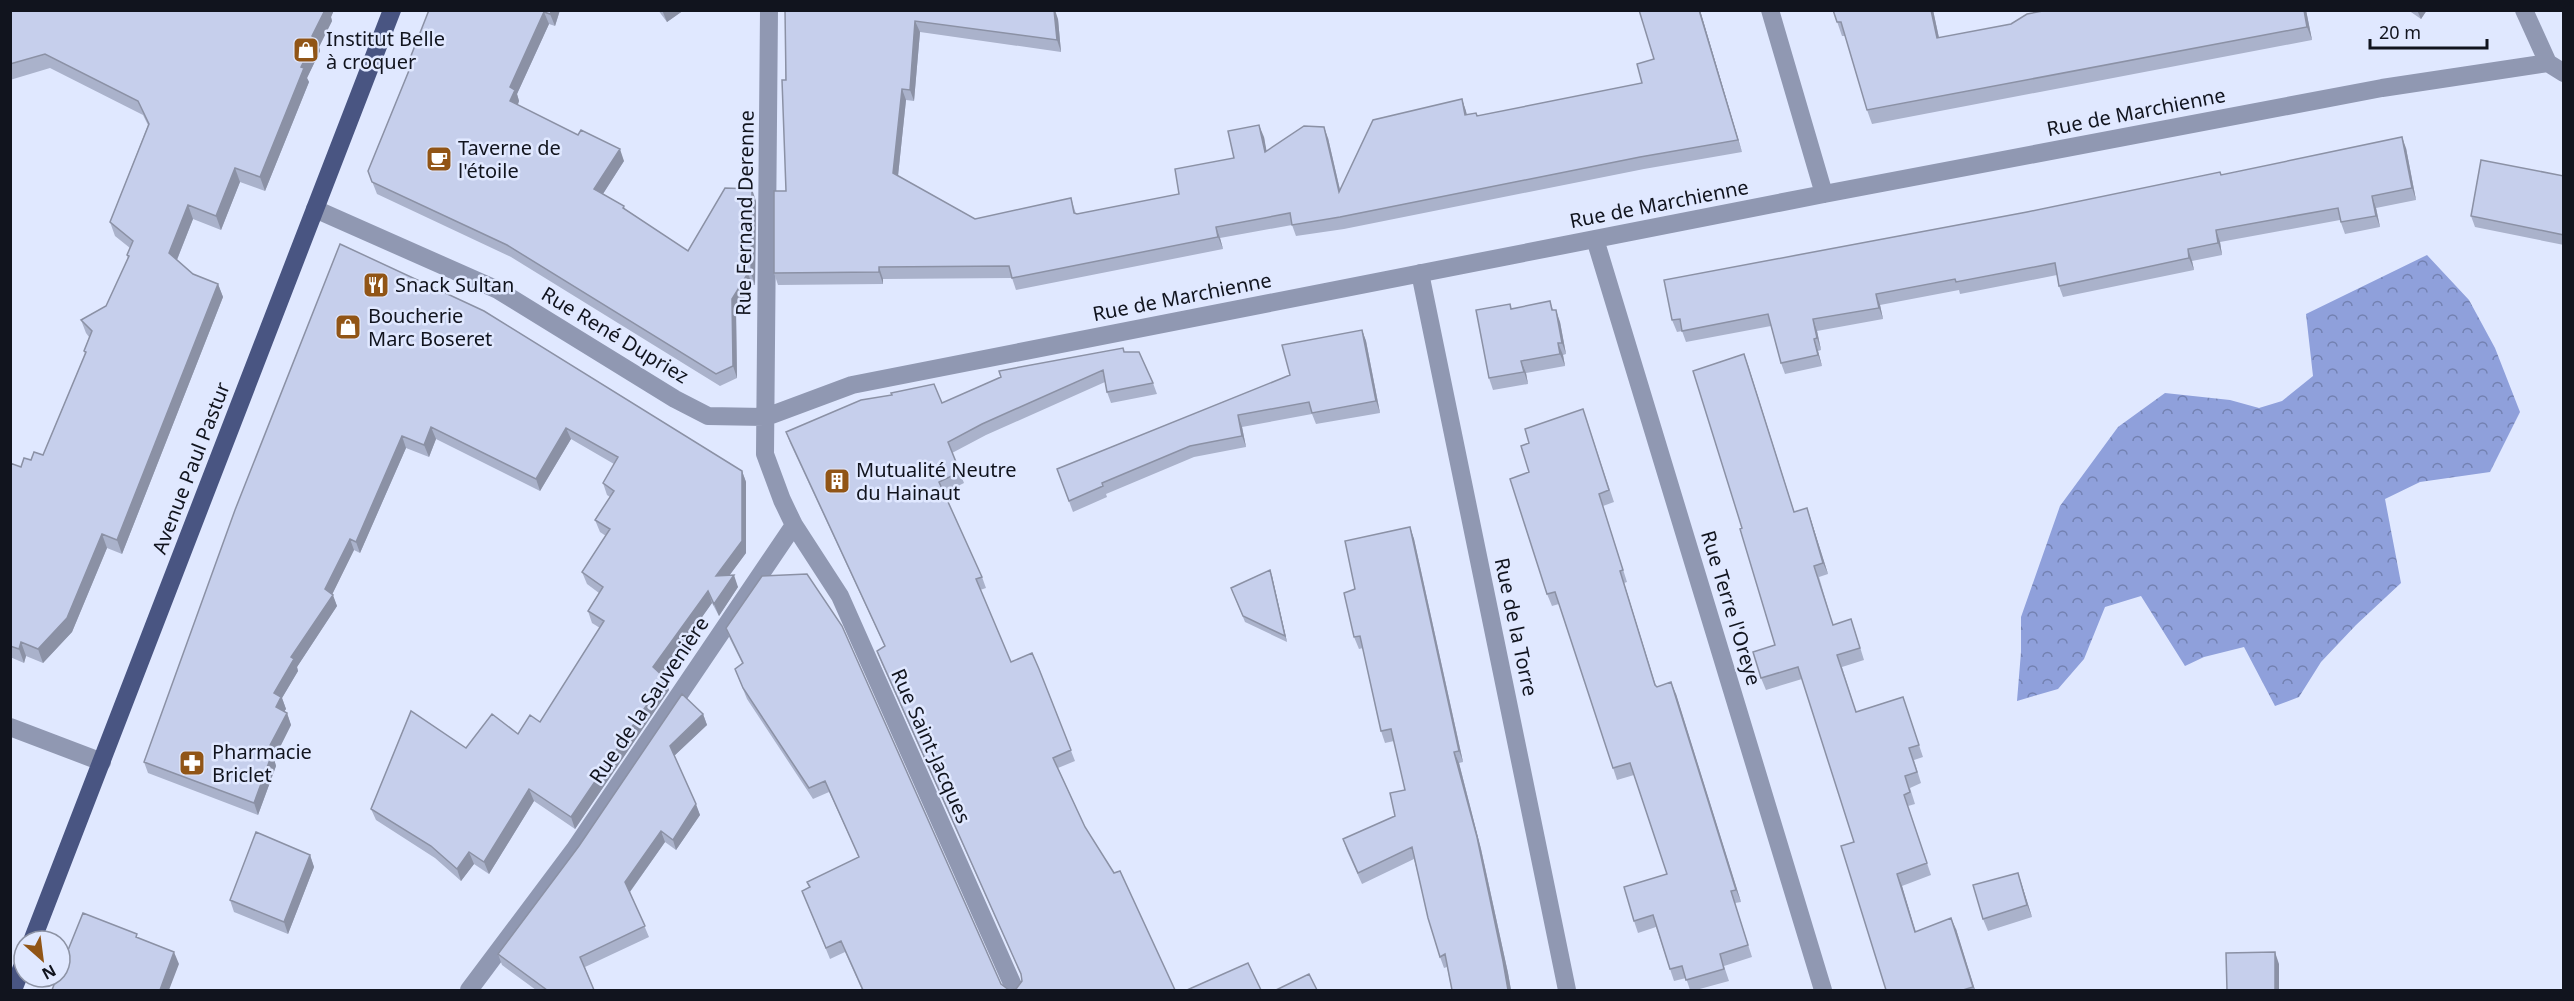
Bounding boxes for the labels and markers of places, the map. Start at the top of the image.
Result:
place label: Institut Belle à croquer [326,25,445,75]
shop icon: Institut Belle à croquer [291,35,321,65]
place label: Taverne de l'étoile [458,134,561,184]
cafe icon: Taverne de l'étoile [424,144,454,174]
restaurant icon: Snack Sultan [361,270,391,300]
place label: Snack Sultan [395,271,514,298]
place label: Boucherie Marc Boseret [368,302,492,352]
shop icon: Boucherie Marc Boseret [333,312,363,342]
place label: Mutualité Neutre du Hainaut [856,456,1017,506]
building icon: Mutualité Neutre du Hainaut [822,466,852,496]
place label: Pharmacie Briclet [212,738,312,788]
pharmacy icon: Pharmacie Briclet [177,748,207,778]

